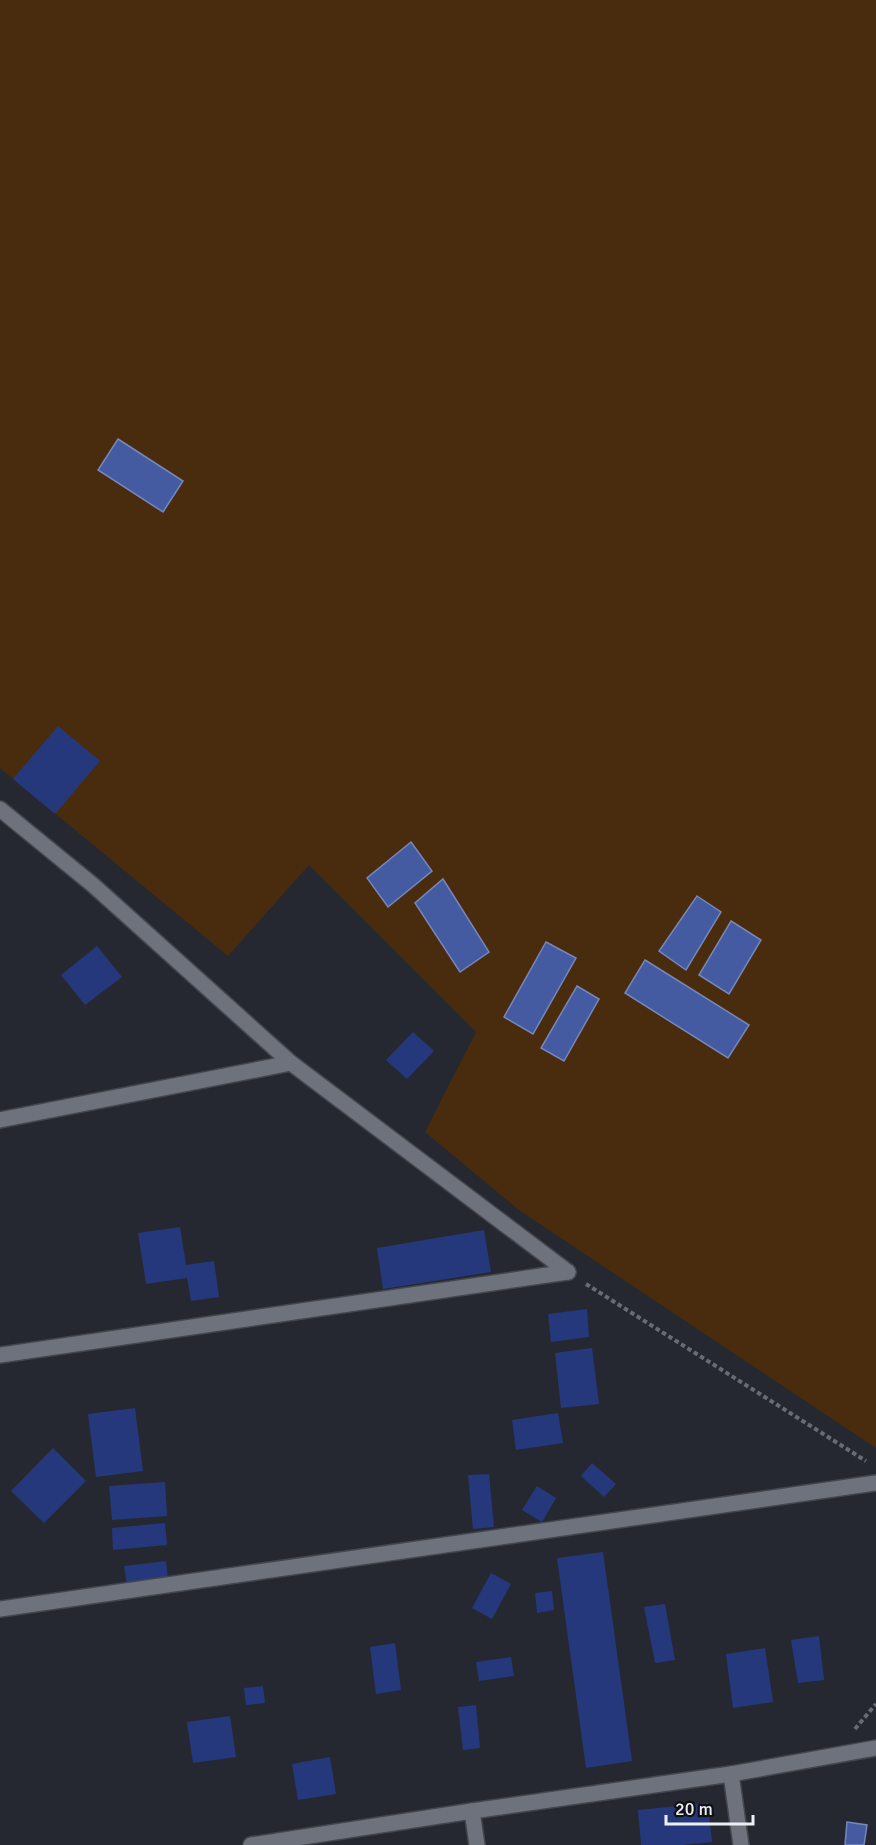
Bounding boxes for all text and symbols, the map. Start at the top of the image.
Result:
scale bar [666,1788,753,1826]
text: 20 m [675,1798,713,1820]

